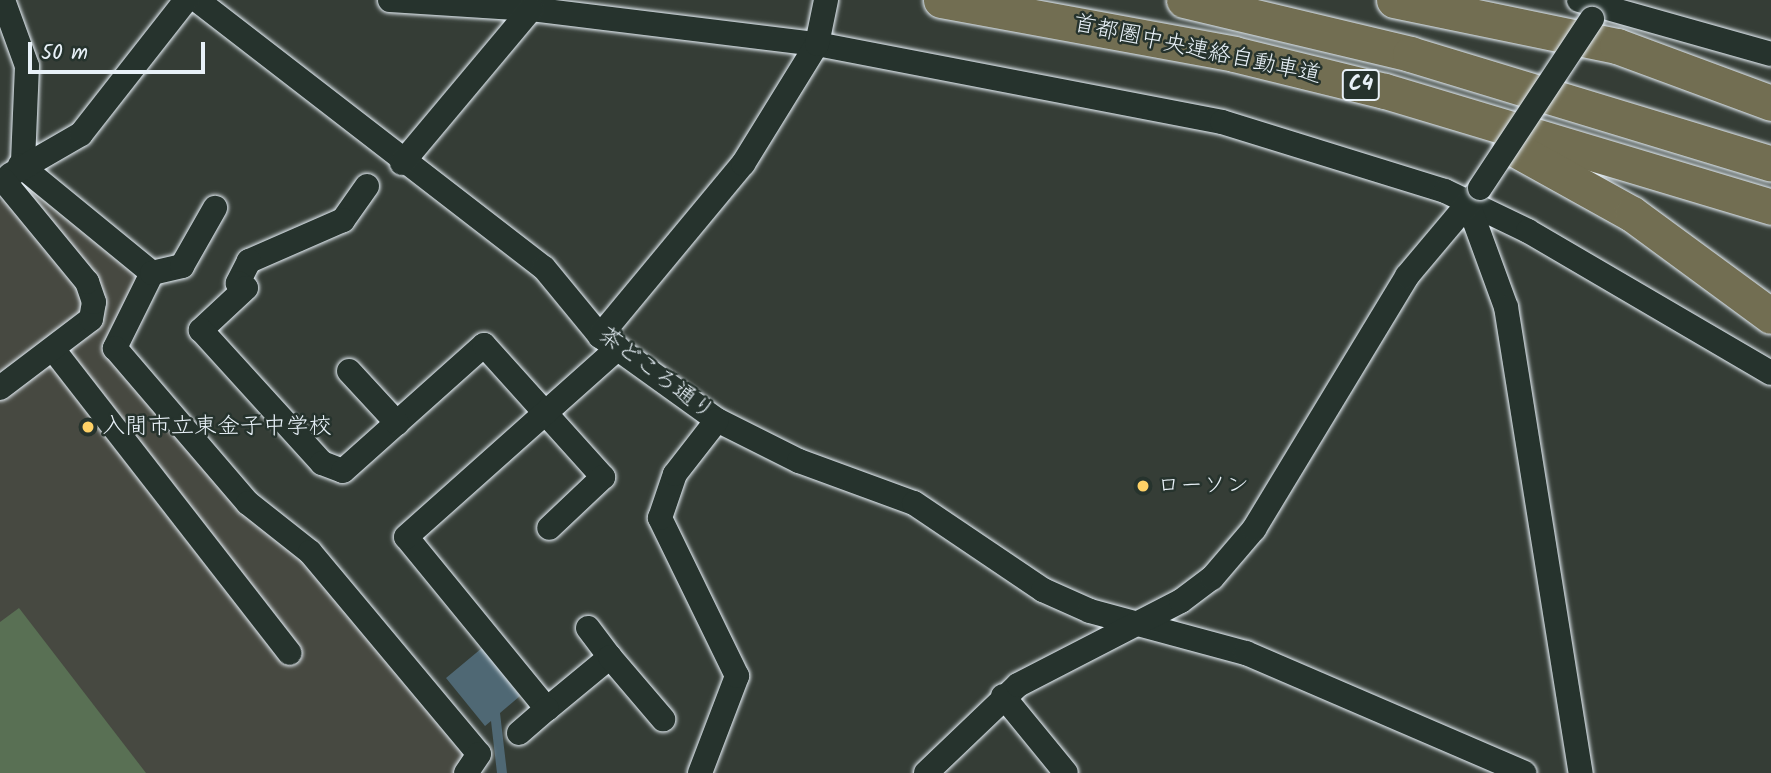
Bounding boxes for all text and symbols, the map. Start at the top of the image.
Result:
street label: 首都圏中央連絡自動車道 [1070,10,1324,90]
scale bar [32,28,208,72]
text: 50 m [41,37,88,70]
road number: C4 [1342,68,1380,102]
street label: 茶どころ通り [593,321,719,427]
place label: 入間市立東金子中学校 [102,413,332,441]
marker: 入間市立東金子中学校 [80,419,96,435]
place label: ローソン [1157,472,1249,500]
marker: ローソン [1135,478,1151,494]

